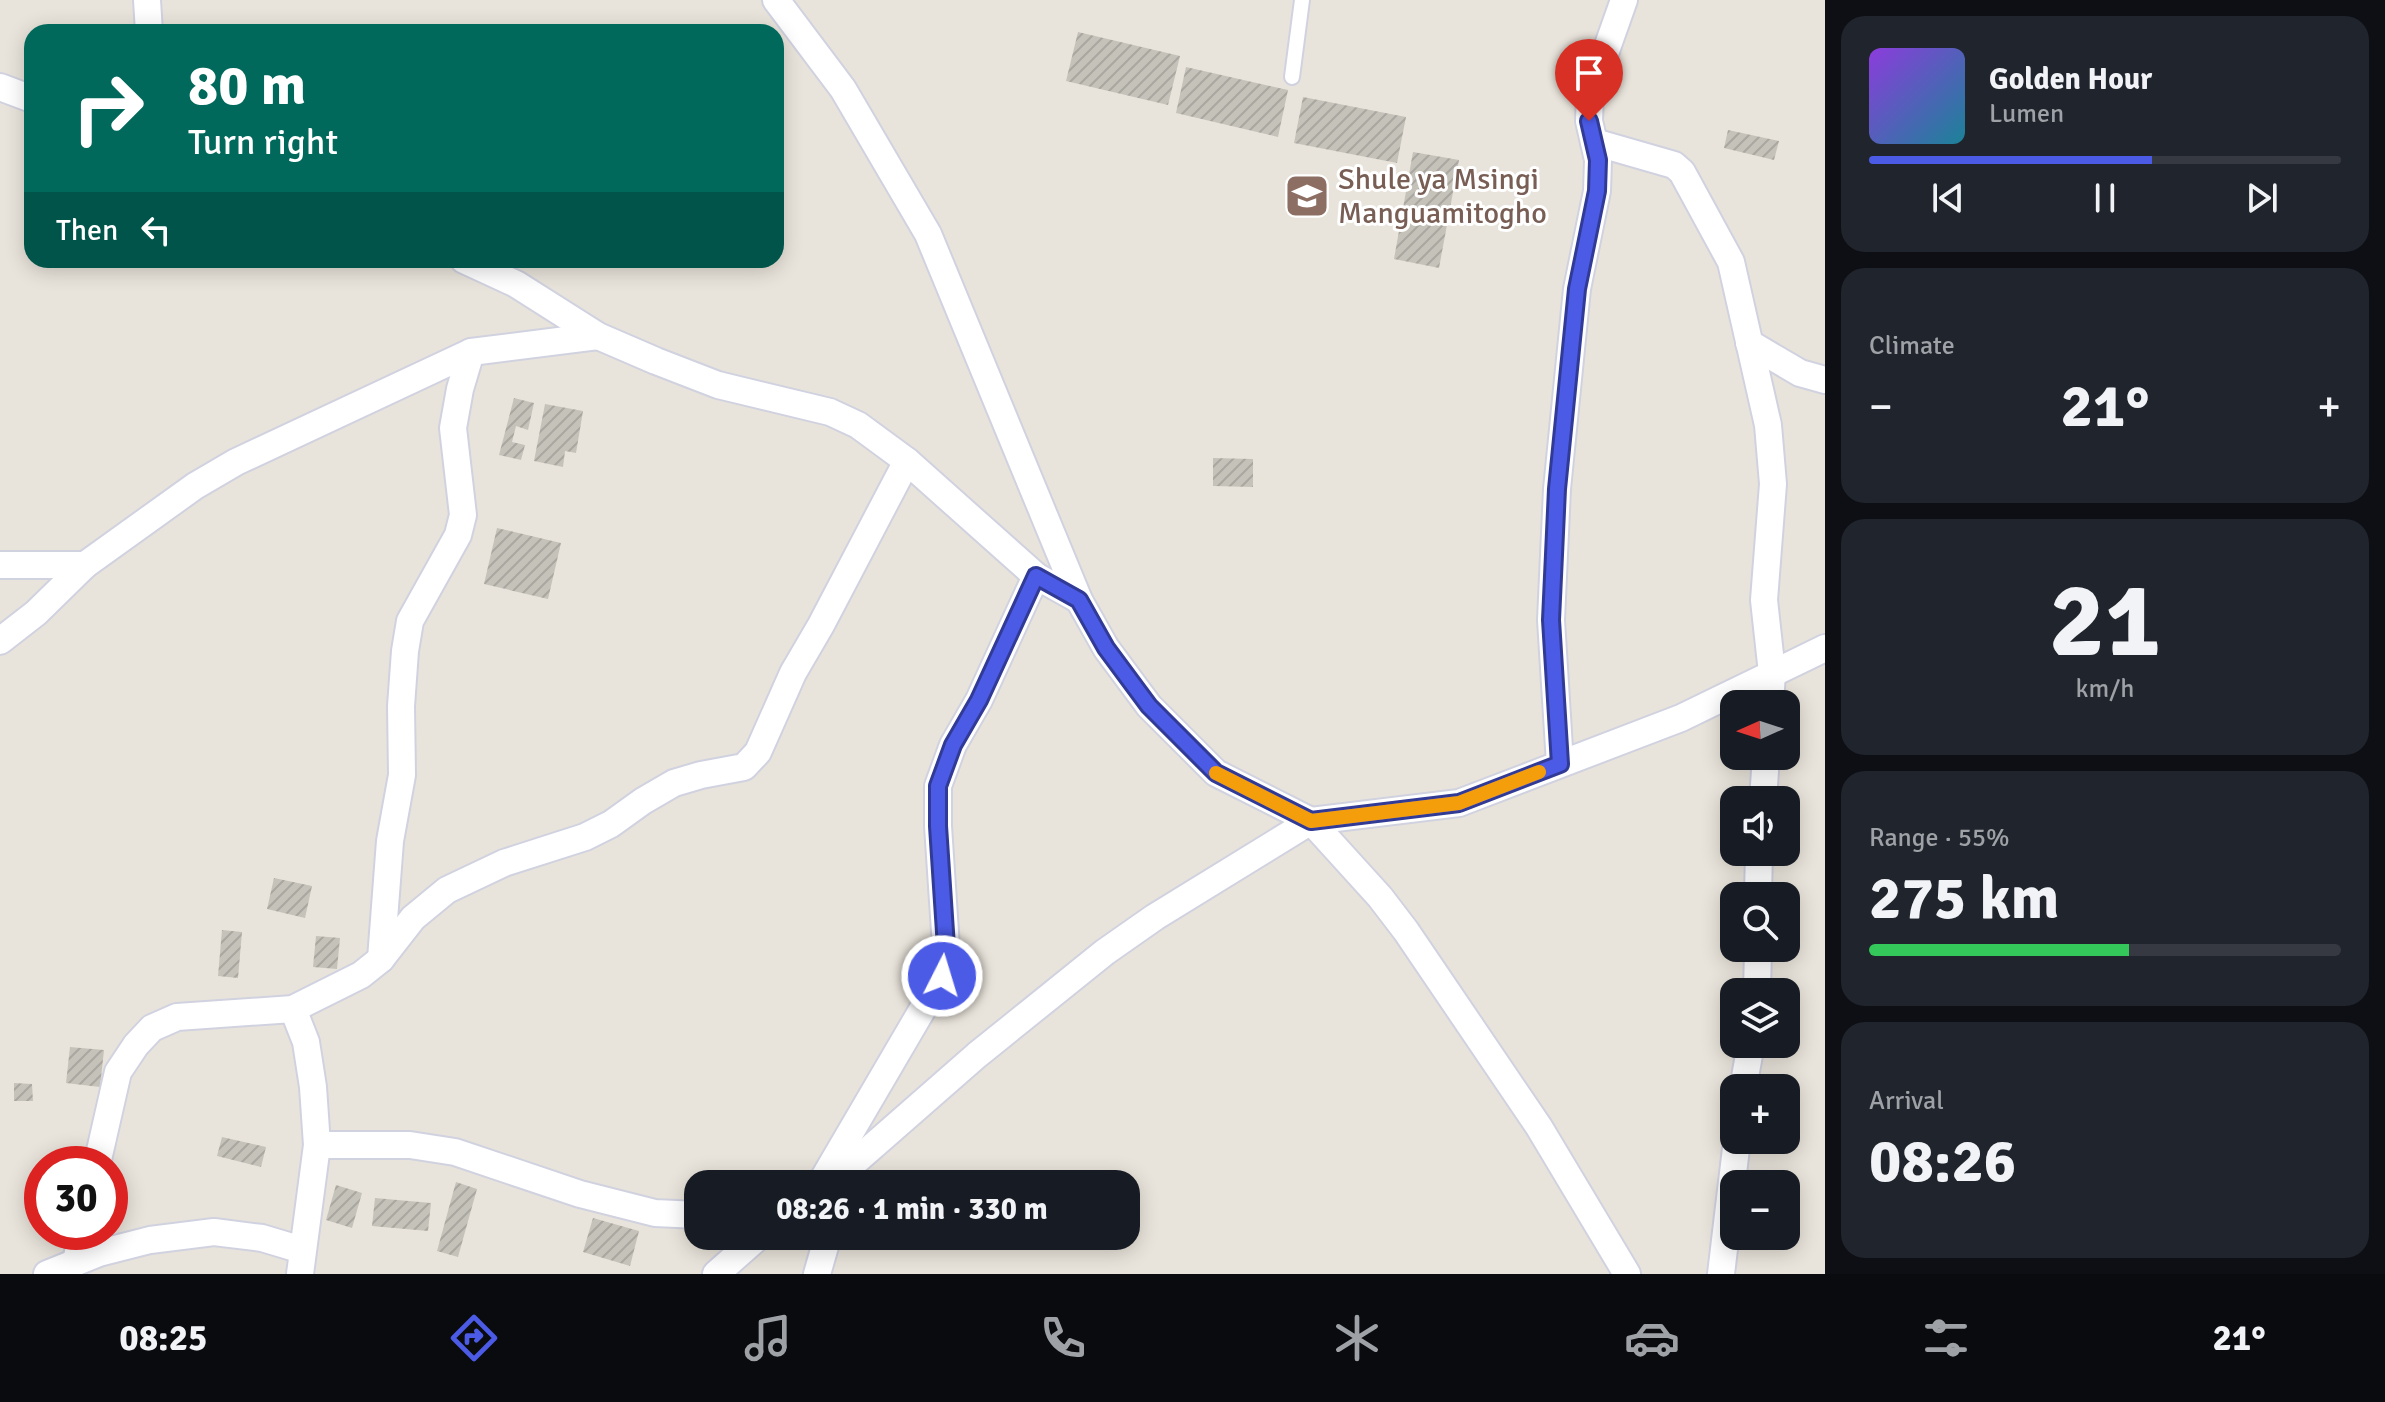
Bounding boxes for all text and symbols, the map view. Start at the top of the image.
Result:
pin [1555,39,1623,121]
text: 80 m [188,51,306,120]
icon: arrive [1567,51,1611,95]
icon: right [56,56,160,160]
text: Golden Hour [1989,61,2152,98]
text: Lumen [1989,98,2064,130]
text: Turn right [188,120,338,165]
place label: Shule ya Msingi Manguamitogho [1338,161,1547,232]
school or university icon: Shule ya Msingi Manguamitogho [1283,172,1331,220]
icon: previous [1926,176,1970,220]
icon: pause [2083,176,2127,220]
icon: next [2240,176,2284,220]
icon: left [134,208,178,252]
text: Then [56,212,118,249]
text: Climate [1869,330,1955,362]
text: 21° [2061,370,2149,444]
text: − [1869,380,1893,434]
text: + [2317,380,2341,434]
text: 21 [2049,557,2161,685]
text: km/h [2076,673,2134,705]
north arrow [1720,690,1800,770]
map controls [1720,690,1800,1250]
button: sound [1720,786,1800,866]
text: Range · 55% [1869,822,2010,854]
text: 275 km [1869,862,2059,936]
button: search [1720,882,1800,962]
position arrow [900,934,984,1018]
button: layers [1720,978,1800,1058]
button: + [1720,1074,1800,1154]
text: Arrival [1869,1085,1944,1117]
text: 08:26 [1869,1125,2016,1199]
speed limit sign: 30 [24,1146,128,1250]
button: − [1720,1170,1800,1250]
text: 08:26 · 1 min · 330 m [776,1191,1048,1228]
icon: directions [446,1310,502,1366]
icon: music [740,1310,796,1366]
icon: phone [1035,1310,1091,1366]
icon: climate [1329,1310,1385,1366]
icon: car [1624,1310,1680,1366]
icon: filters [1918,1310,1974,1366]
text: 08:25 [119,1316,208,1361]
text: 21° [2212,1316,2266,1361]

